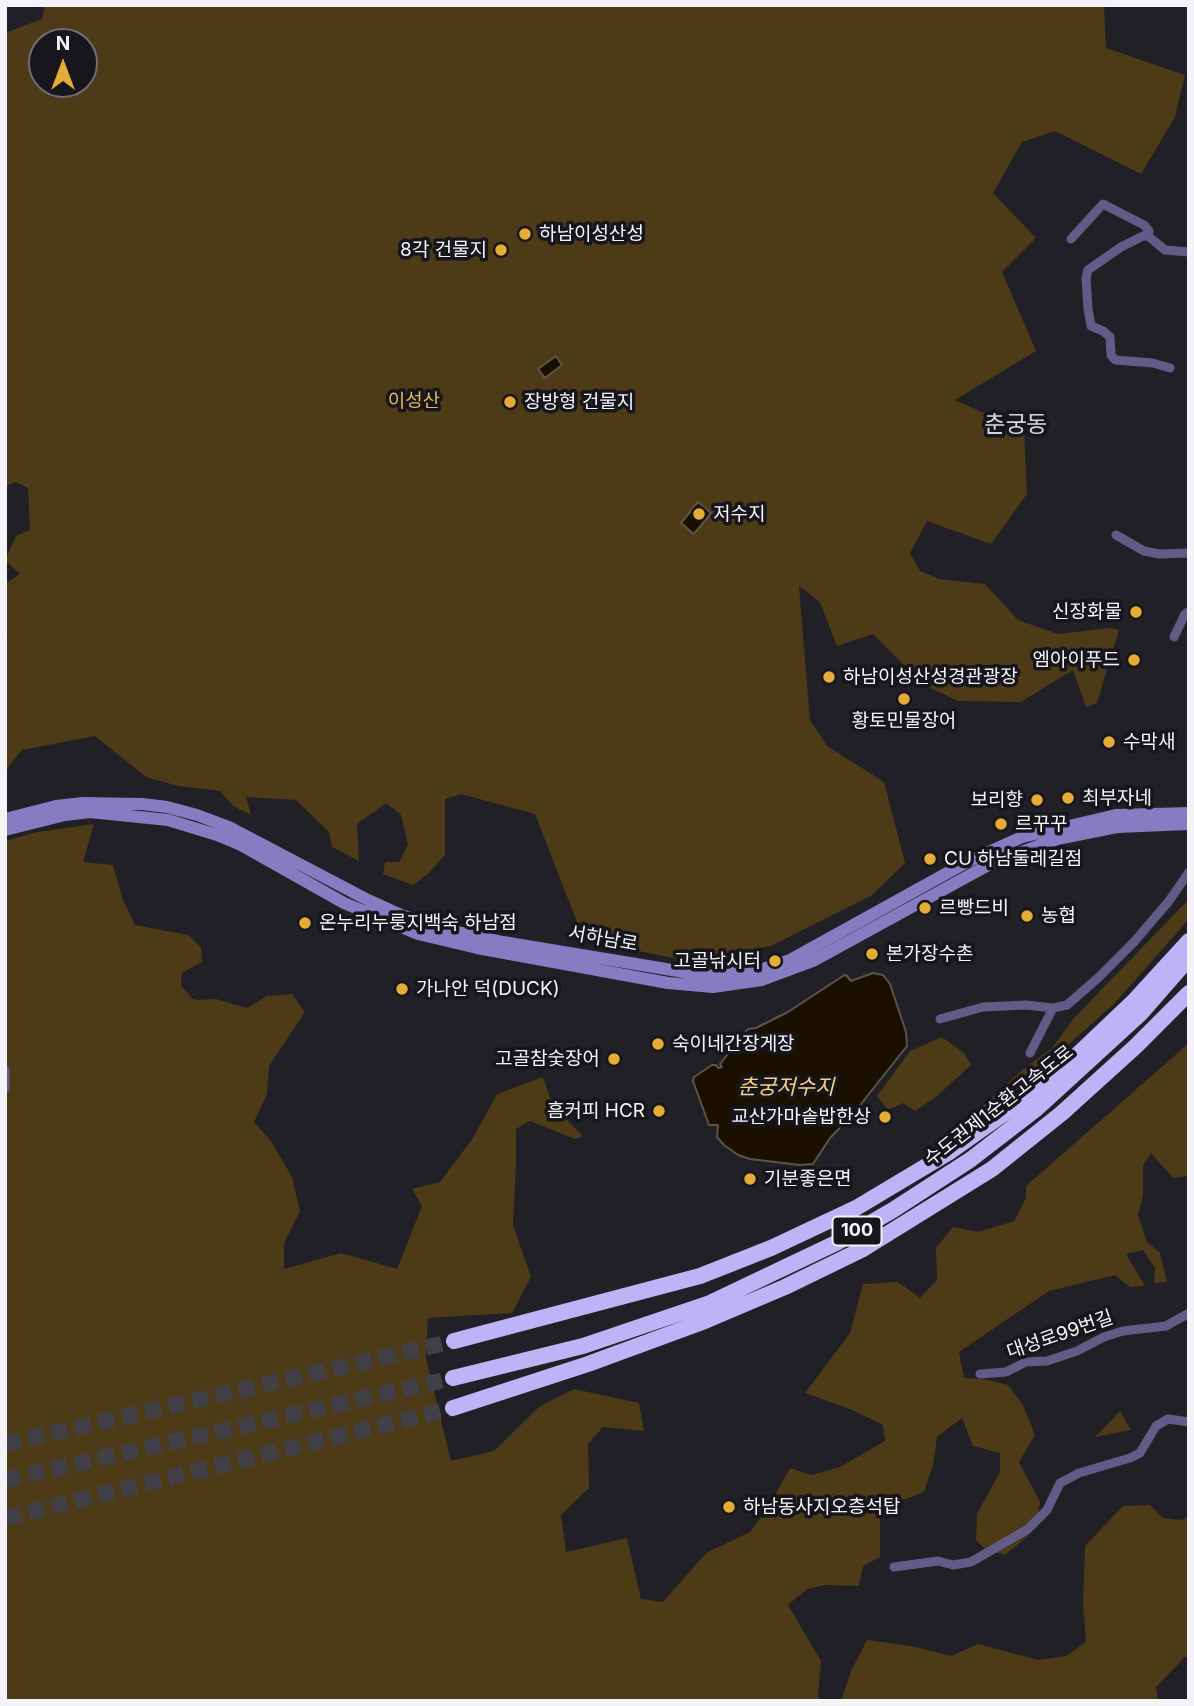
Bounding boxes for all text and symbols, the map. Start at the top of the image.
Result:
north arrow [28,28,98,98]
text: N [56,32,70,55]
place label: 하남이성산성 [539,223,644,245]
marker: 하남이성산성 [517,226,533,242]
place label: 8각 건물지 [400,239,487,261]
marker: 8각 건물지 [493,242,509,258]
park label: 이성산 [388,390,440,412]
place label: 장방형 건물지 [524,391,634,413]
marker: 장방형 건물지 [502,394,518,410]
district label: 춘궁동 [984,411,1048,439]
place label: 저수지 [713,503,765,525]
marker: 저수지 [691,506,707,522]
place label: 신장화물 [1052,601,1122,623]
marker: 신장화물 [1128,604,1144,620]
place label: 엠아이푸드 [1033,649,1120,671]
marker: 엠아이푸드 [1126,652,1142,668]
place label: 하남이성산성경관광장 [843,666,1018,688]
marker: 하남이성산성경관광장 [821,669,837,685]
marker: 황토민물장어 [896,691,912,707]
place label: 황토민물장어 [852,710,956,732]
place label: 수막새 [1123,731,1175,753]
marker: 수막새 [1101,734,1117,750]
place label: 최부자네 [1082,787,1152,809]
place label: 보리향 [971,789,1023,811]
marker: 최부자네 [1060,790,1076,806]
marker: 보리향 [1029,792,1045,808]
place label: 르꾸꾸 [1015,813,1067,835]
marker: 르꾸꾸 [993,816,1009,832]
place label: CU 하남둘레길점 [944,848,1082,870]
marker: CU 하남둘레길점 [922,851,938,867]
place label: 르빵드비 [939,897,1009,919]
marker: 르빵드비 [917,900,933,916]
place label: 농협 [1041,905,1076,927]
marker: 농협 [1019,908,1035,924]
place label: 온누리누룽지백숙 하남점 [319,912,517,934]
marker: 온누리누룽지백숙 하남점 [297,915,313,931]
street label: 서하남로 [567,922,639,956]
place label: 본가장수촌 [886,943,973,965]
marker: 본가장수촌 [864,946,880,962]
place label: 고골낚시터 [674,950,761,972]
marker: 고골낚시터 [767,953,783,969]
place label: 가나안 덕(DUCK) [416,978,560,1000]
marker: 가나안 덕(DUCK) [394,981,410,997]
place label: 숙이네간장게장 [672,1033,794,1055]
marker: 숙이네간장게장 [650,1036,666,1052]
street label: 수도권제1순환고속도로 [920,1041,1078,1171]
place label: 고골참숯장어 [495,1048,600,1070]
marker: 고골참숯장어 [606,1051,622,1067]
water label: 춘궁저수지 [738,1075,834,1101]
place label: 흠커피 HCR [547,1100,645,1122]
marker: 흠커피 HCR [651,1103,667,1119]
place label: 교산가마솥밥한상 [731,1106,871,1128]
marker: 교산가마솥밥한상 [877,1109,893,1125]
place label: 기분좋은면 [764,1168,851,1190]
marker: 기분좋은면 [742,1171,758,1187]
road number: 100 [832,1216,882,1246]
street label: 대성로99번길 [1004,1306,1116,1364]
place label: 하남동사지오층석탑 [743,1496,900,1518]
marker: 하남동사지오층석탑 [721,1499,737,1515]

